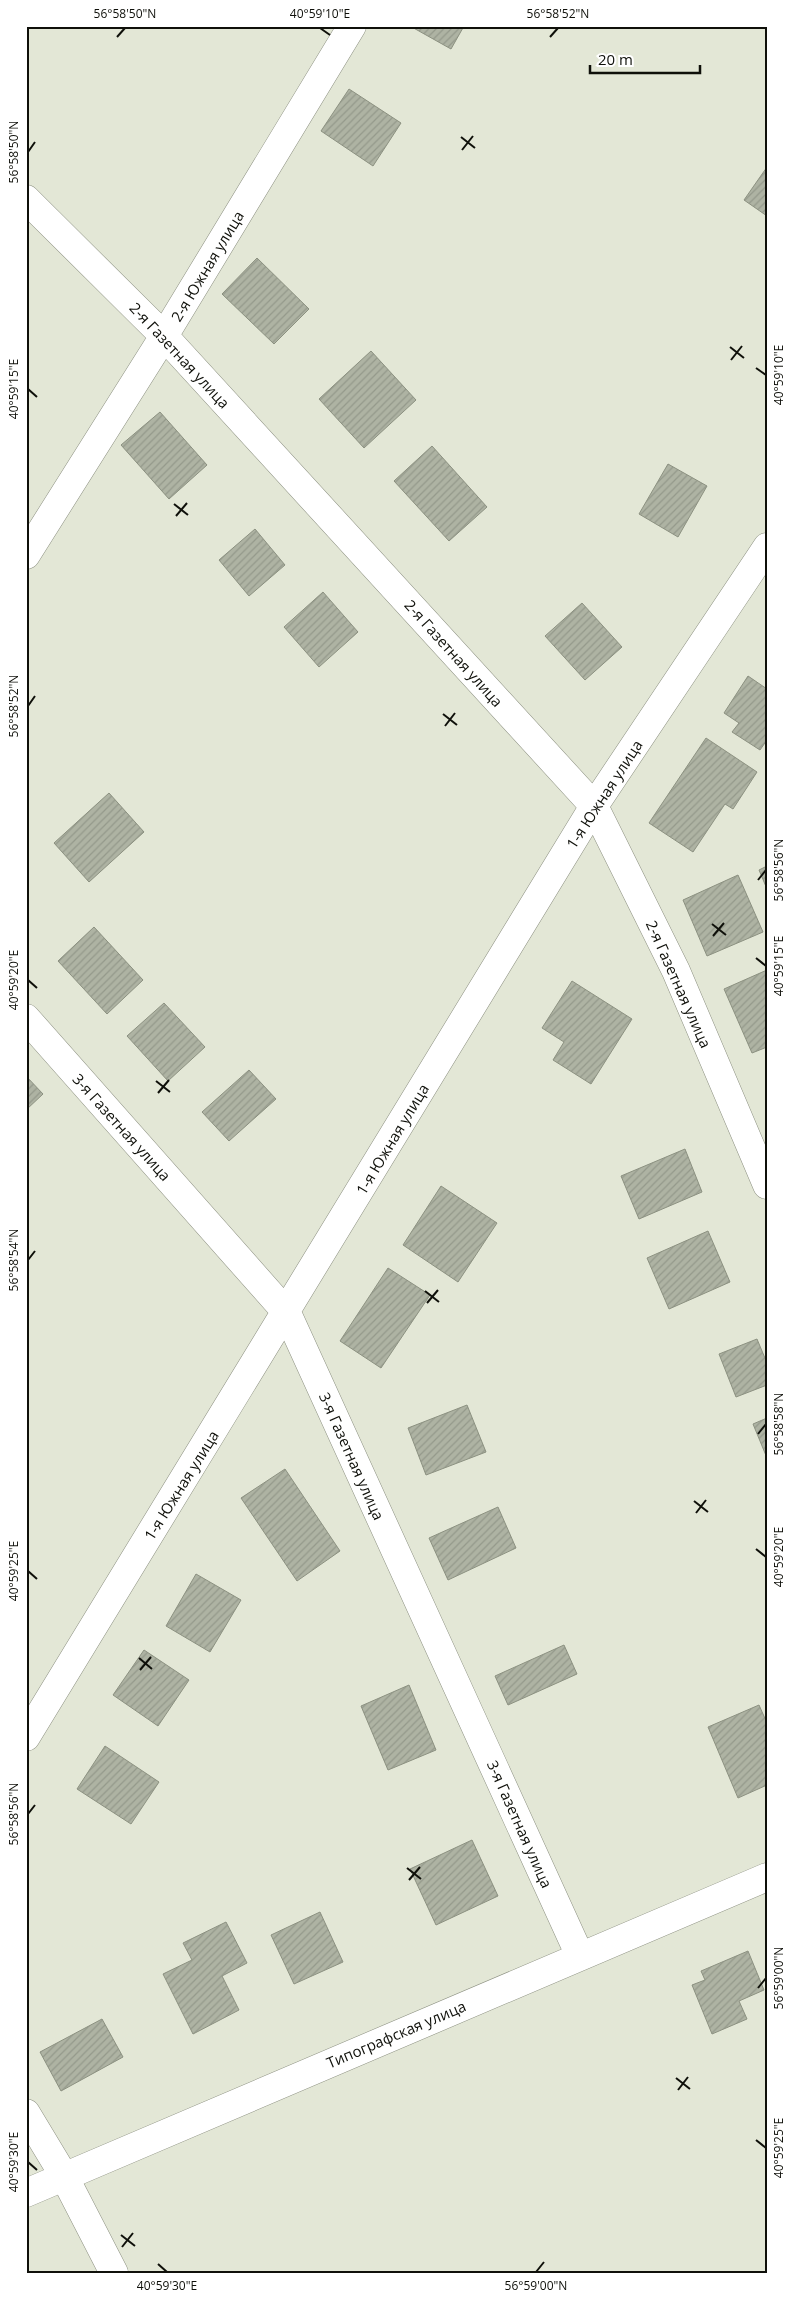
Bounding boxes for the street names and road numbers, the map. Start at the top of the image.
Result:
street label: 2-я Южная улица [166,207,248,325]
street label: 2-я Газетная улица [126,298,234,412]
street label: 2-я Газетная улица [400,595,508,711]
street label: 1-я Южная улица [561,736,647,852]
street label: 2-я Газетная улица [642,917,716,1051]
street label: 3-я Газетная улица [68,1069,176,1185]
street label: 1-я Южная улица [351,1080,433,1198]
street label: 3-я Газетная улица [315,1389,389,1523]
street label: 1-я Южная улица [139,1426,223,1544]
street label: 3-я Газетная улица [483,1757,557,1891]
street label: Типографская улица [323,1996,469,2072]

